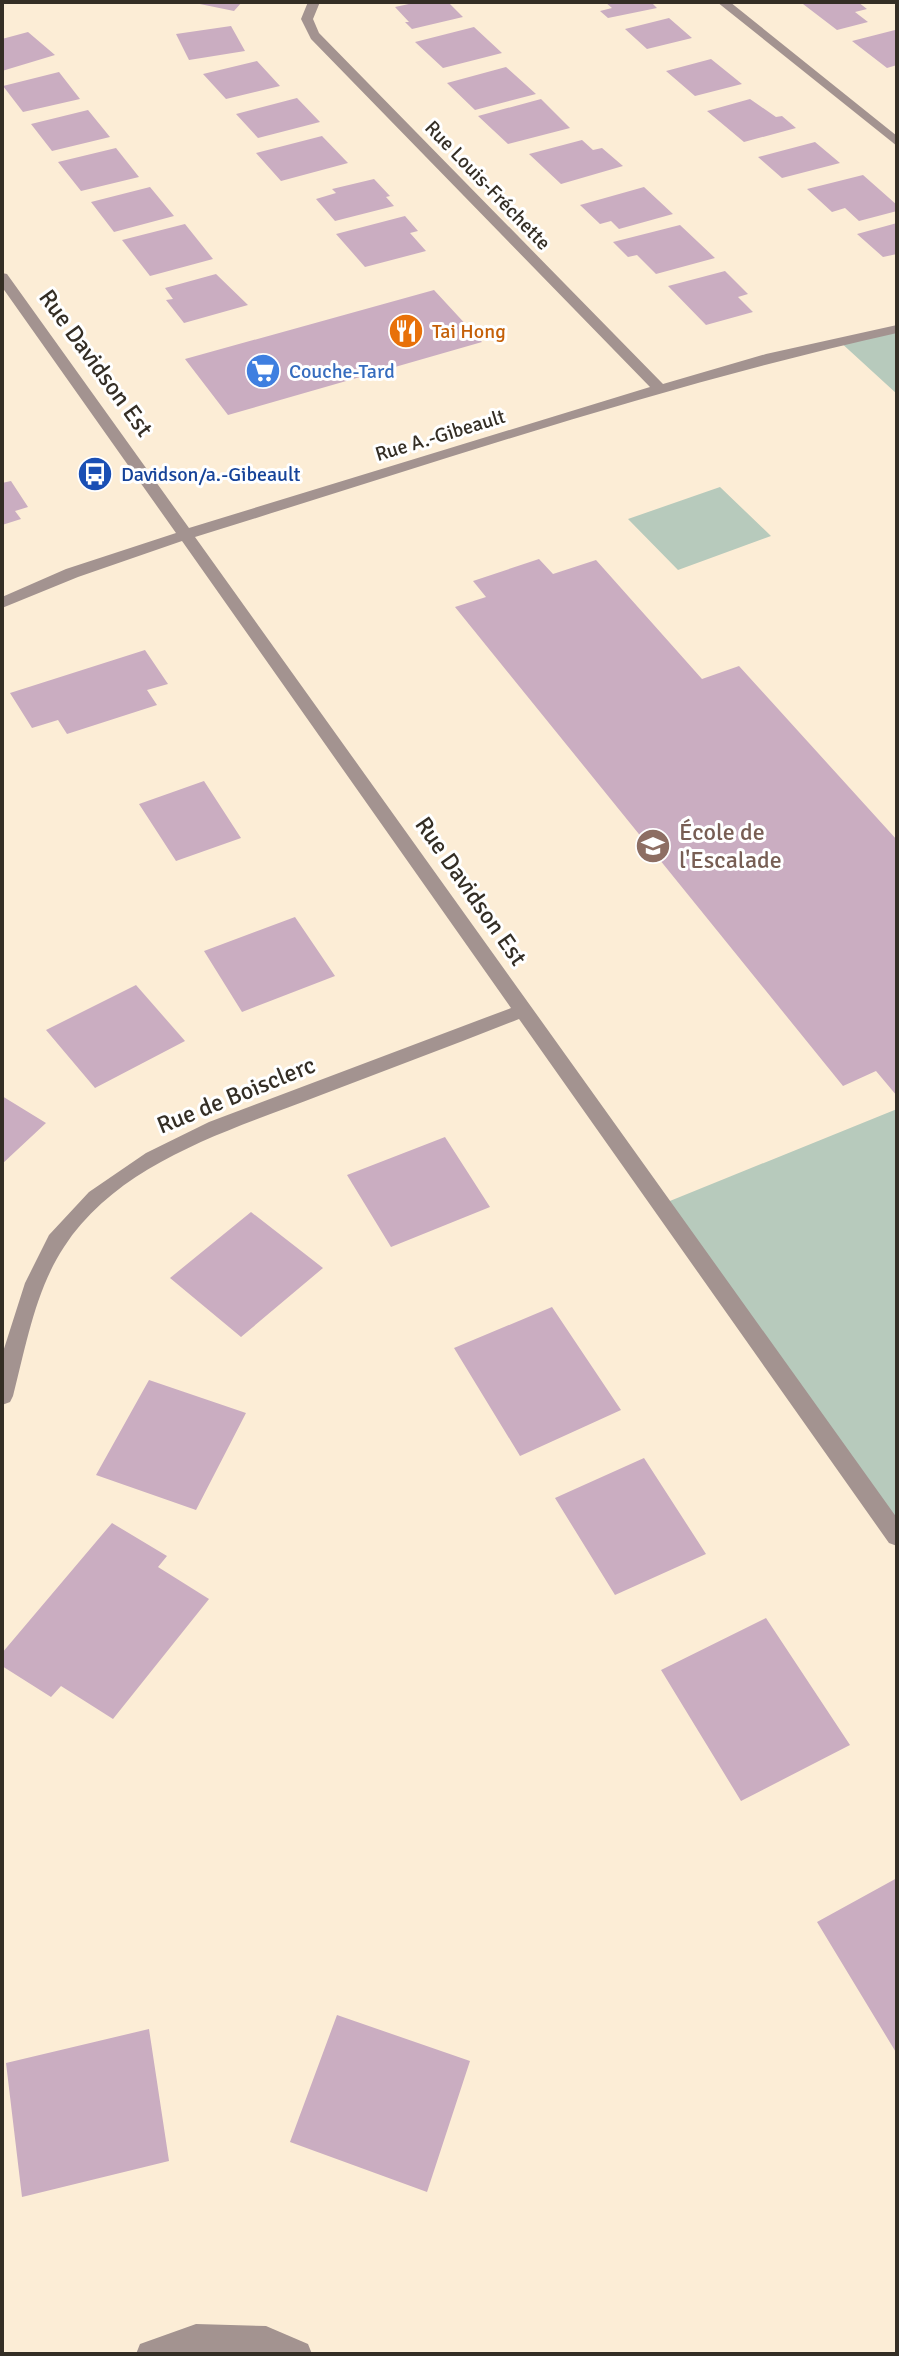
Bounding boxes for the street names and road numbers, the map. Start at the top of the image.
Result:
street label: Rue Louis-Fréchette [419,115,556,255]
street label: Rue Davidson Est [32,283,160,443]
street label: Rue A.-Gibeault [372,404,508,467]
street label: Rue Davidson Est [409,811,533,971]
street label: Rue de Boisclerc [152,1050,320,1140]

